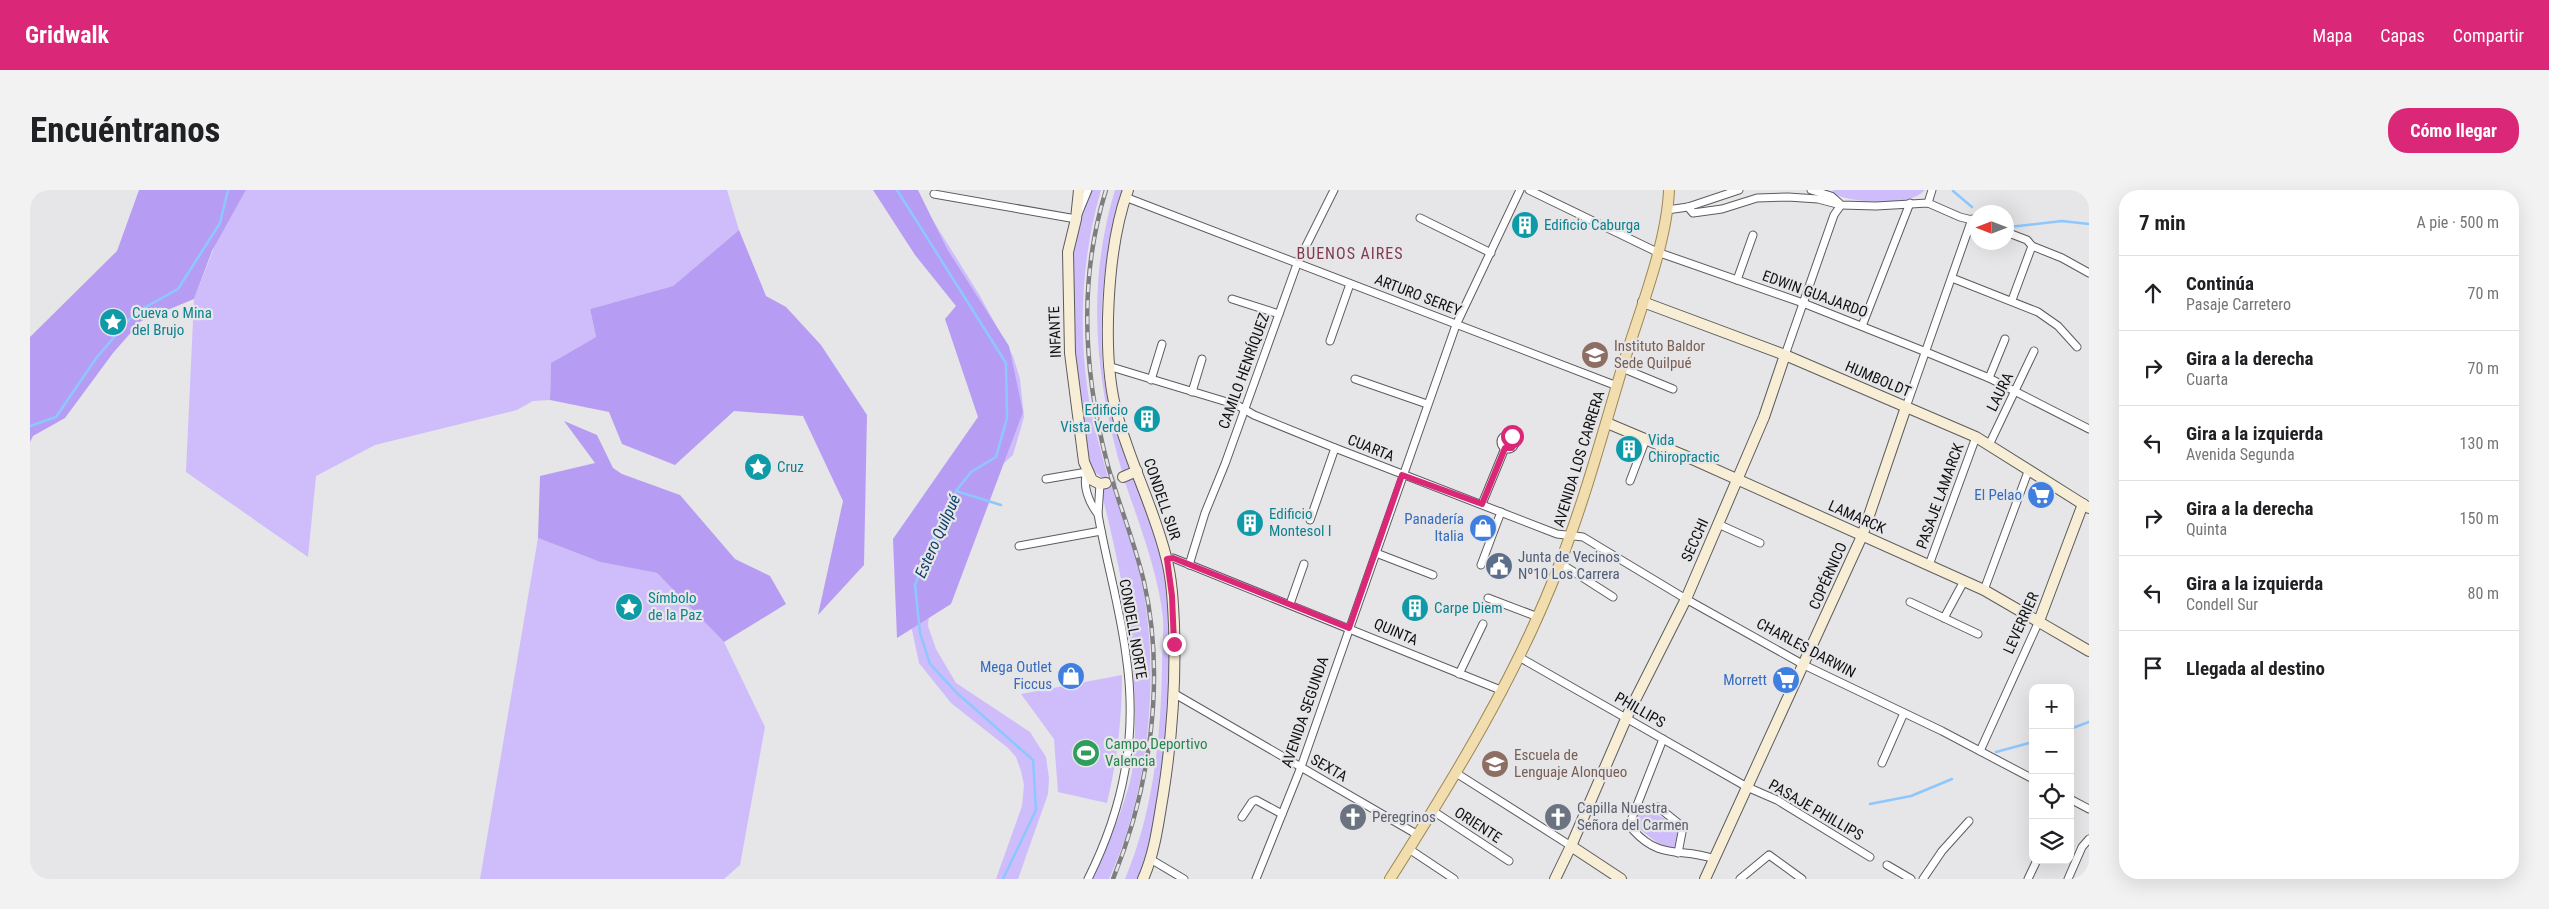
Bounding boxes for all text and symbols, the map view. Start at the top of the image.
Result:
text: Gridwalk [25,21,109,49]
text: Mapa [2313,25,2352,46]
text: Capas [2380,25,2425,46]
text: Compartir [2453,25,2524,46]
button: Cómo llegar [2388,108,2519,153]
text: Encuéntranos [30,110,221,151]
north arrow [1969,205,2014,250]
building icon: Edificio Caburga [1510,210,1540,240]
text: 7 min [2139,211,2186,235]
text: A pie · 500 m [2416,213,2499,232]
place label: Edificio Caburga [1544,216,1640,234]
district label: BUENOS AIRES [1296,244,1404,263]
street label: EDWIN GUAJARDO [1760,267,1870,321]
street label: ARTURO SEREY [1372,270,1464,320]
text: Continúa [2186,272,2254,295]
icon: ahead [2139,279,2167,307]
text: 70 m [2467,284,2499,303]
text: Pasaje Carretero [2186,295,2291,314]
place label: Cueva o Mina del Brujo [132,304,212,339]
street label: INFANTE [1045,306,1065,358]
place icon: Cueva o Mina del Brujo [98,307,128,337]
street label: CAMILO HENRÍQUEZ [1215,311,1273,431]
place label: Instituto Baldor Sede Quilpué [1614,337,1705,372]
school or university icon: Instituto Baldor Sede Quilpué [1580,340,1610,370]
text: Gira a la derecha [2186,347,2313,370]
icon: right [2139,354,2167,382]
street label: HUMBOLDT [1842,357,1914,401]
text: 70 m [2467,359,2499,378]
street label: LAURA [1983,369,2017,414]
text: Cuarta [2186,370,2228,389]
street label: AVENIDA LOS CARRERA [1550,388,1608,529]
place label: Edificio Vista Verde [1060,401,1128,436]
building icon: Edificio Vista Verde [1132,404,1162,434]
text: Gira a la izquierda [2186,422,2323,445]
route start [1501,425,1524,448]
icon: left [2139,429,2167,457]
street label: CUARTA [1345,431,1397,466]
place label: Vida Chiropractic [1648,431,1720,466]
building icon: Vida Chiropractic [1614,434,1644,464]
text: 130 m [2460,434,2499,453]
street label: PASAJE LAMARCK [1913,440,1968,551]
text: Avenida Segunda [2186,445,2295,464]
place icon: Cruz [743,452,773,482]
street label: CONDELL SUR [1140,456,1184,542]
place label: Cruz [777,458,804,476]
supermarket icon: El Pelao [2026,480,2056,510]
place label: El Pelao [1974,486,2022,504]
water label: Estero Quilpué [911,491,965,581]
street label: LAMARCK [1826,496,1889,538]
text: Gira a la derecha [2186,497,2313,520]
icon: right [2139,504,2167,532]
place label: Edificio Montesol I [1269,505,1332,540]
building icon: Edificio Montesol I [1235,508,1265,538]
text: 150 m [2460,509,2499,528]
place label: Panadería Italia [1404,510,1464,545]
shop icon: Panadería Italia [1468,513,1498,543]
street label: SECCHI [1678,516,1712,564]
text: Quinta [2186,520,2227,539]
street label: COPÉRNICO [1805,540,1851,612]
place label: Junta de Vecinos Nº10 Los Carrera [1518,548,1620,583]
public building icon: Junta de Vecinos Nº10 Los Carrera [1484,551,1514,581]
text: Gira a la izquierda [2186,572,2323,595]
street label: CONDELL NORTE [1115,577,1151,681]
icon: left [2139,579,2167,607]
text: 80 m [2467,584,2499,603]
place label: Símbolo de la Paz [648,589,702,624]
street label: LEVERRIER [1999,589,2043,657]
place icon: Símbolo de la Paz [614,592,644,622]
building icon: Carpe Diem [1400,593,1430,623]
text: Condell Sur [2186,595,2258,614]
place label: Carpe Diem [1434,599,1502,617]
street label: CHARLES DARWIN [1753,614,1859,682]
street label: QUINTA [1371,615,1421,649]
route end [1163,633,1186,656]
street label: AVENIDA SEGUNDA [1278,654,1333,770]
icon: arrive [2139,654,2167,682]
text: Llegada al destino [2186,657,2325,680]
place label: Mega Outlet Ficcus [980,658,1052,693]
shop icon: Mega Outlet Ficcus [1056,661,1086,691]
supermarket icon: Morrett [1771,665,1801,695]
place label: Morrett [1723,671,1767,689]
map controls [2029,684,2074,864]
button: + [2029,684,2074,729]
street label: PHILLIPS [1611,688,1669,732]
button: − [2029,729,2074,774]
place label: Campo Deportivo Valencia [1105,735,1208,770]
sports icon: Campo Deportivo Valencia [1071,738,1101,768]
place label: Escuela de Lenguaje Alonqueo [1514,746,1627,781]
school or university icon: Escuela de Lenguaje Alonqueo [1480,749,1510,779]
street label: SEXTA [1307,750,1351,786]
button: locate [2029,774,2074,819]
street label: PASAJE PHILLIPS [1766,776,1867,844]
place label: Capilla Nuestra Señora del Carmen [1577,799,1689,834]
church icon: Peregrinos [1338,802,1368,832]
church icon: Capilla Nuestra Señora del Carmen [1543,802,1573,832]
street label: ORIENTE [1451,803,1505,847]
place label: Peregrinos [1372,808,1436,826]
button: layers [2029,819,2074,864]

